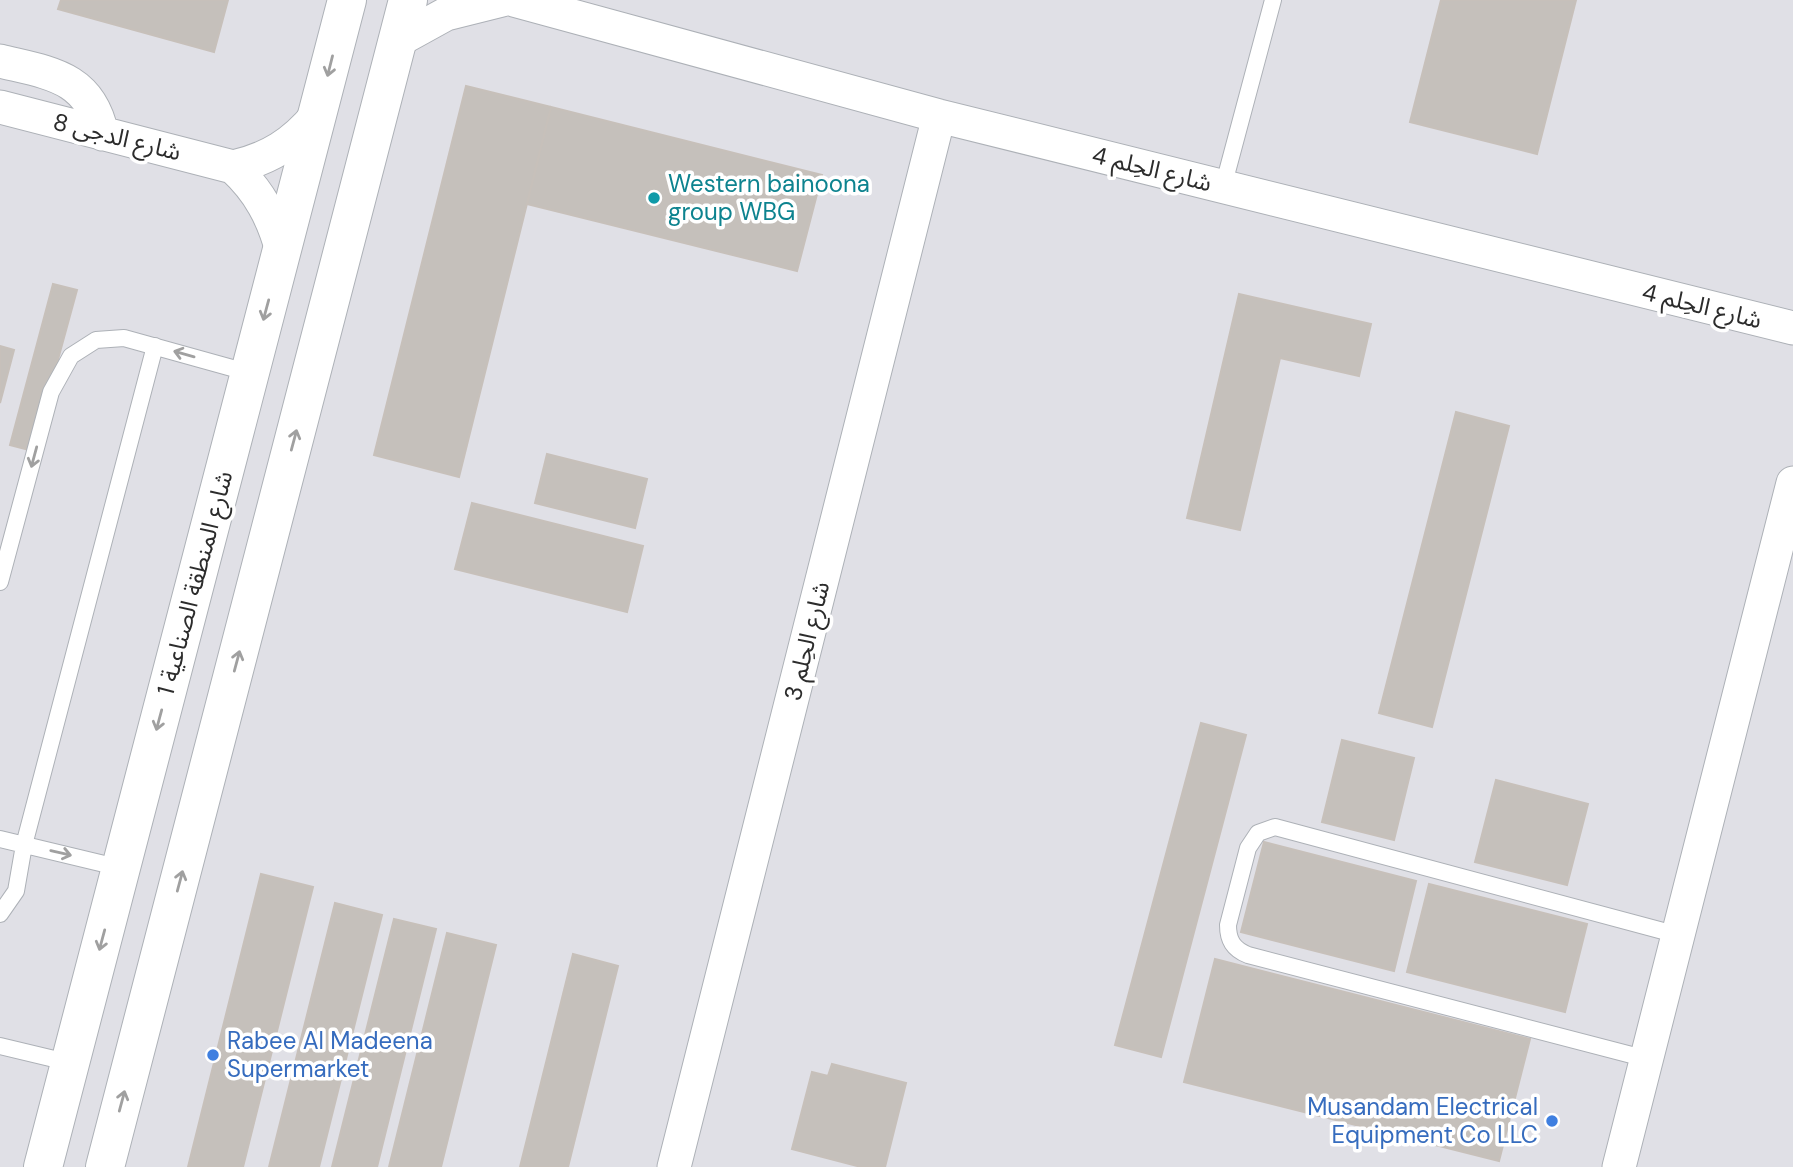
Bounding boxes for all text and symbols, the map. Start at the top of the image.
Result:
one-way arrow [323,54,336,77]
street label: شارع الدجى 8 [49,106,184,169]
street label: شارع الحِلم 4 [1089,139,1215,200]
place label: Western bainoona group WBG [668,168,870,227]
marker: Western bainoona group WBG [646,190,662,206]
street label: شارع الحِلم 4 [1639,276,1765,337]
one-way arrow [259,298,272,321]
one-way arrow [173,347,195,360]
one-way arrow [288,429,301,452]
one-way arrow [27,445,40,467]
street label: شارع المنطقة الصناعية 1 [150,467,241,699]
street label: شارع الحِلم 3 [777,578,838,704]
one-way arrow [231,650,244,672]
one-way arrow [152,709,165,731]
one-way arrow [49,847,71,860]
one-way arrow [174,870,187,893]
one-way arrow [95,928,108,951]
place label: Rabee Al Madeena Supermarket [227,1025,433,1084]
marker: Rabee Al Madeena Supermarket [205,1047,221,1063]
one-way arrow [117,1090,130,1112]
place label: Musandam Electrical Equipment Co LLC [1307,1091,1538,1150]
marker: Musandam Electrical Equipment Co LLC [1544,1113,1560,1129]

